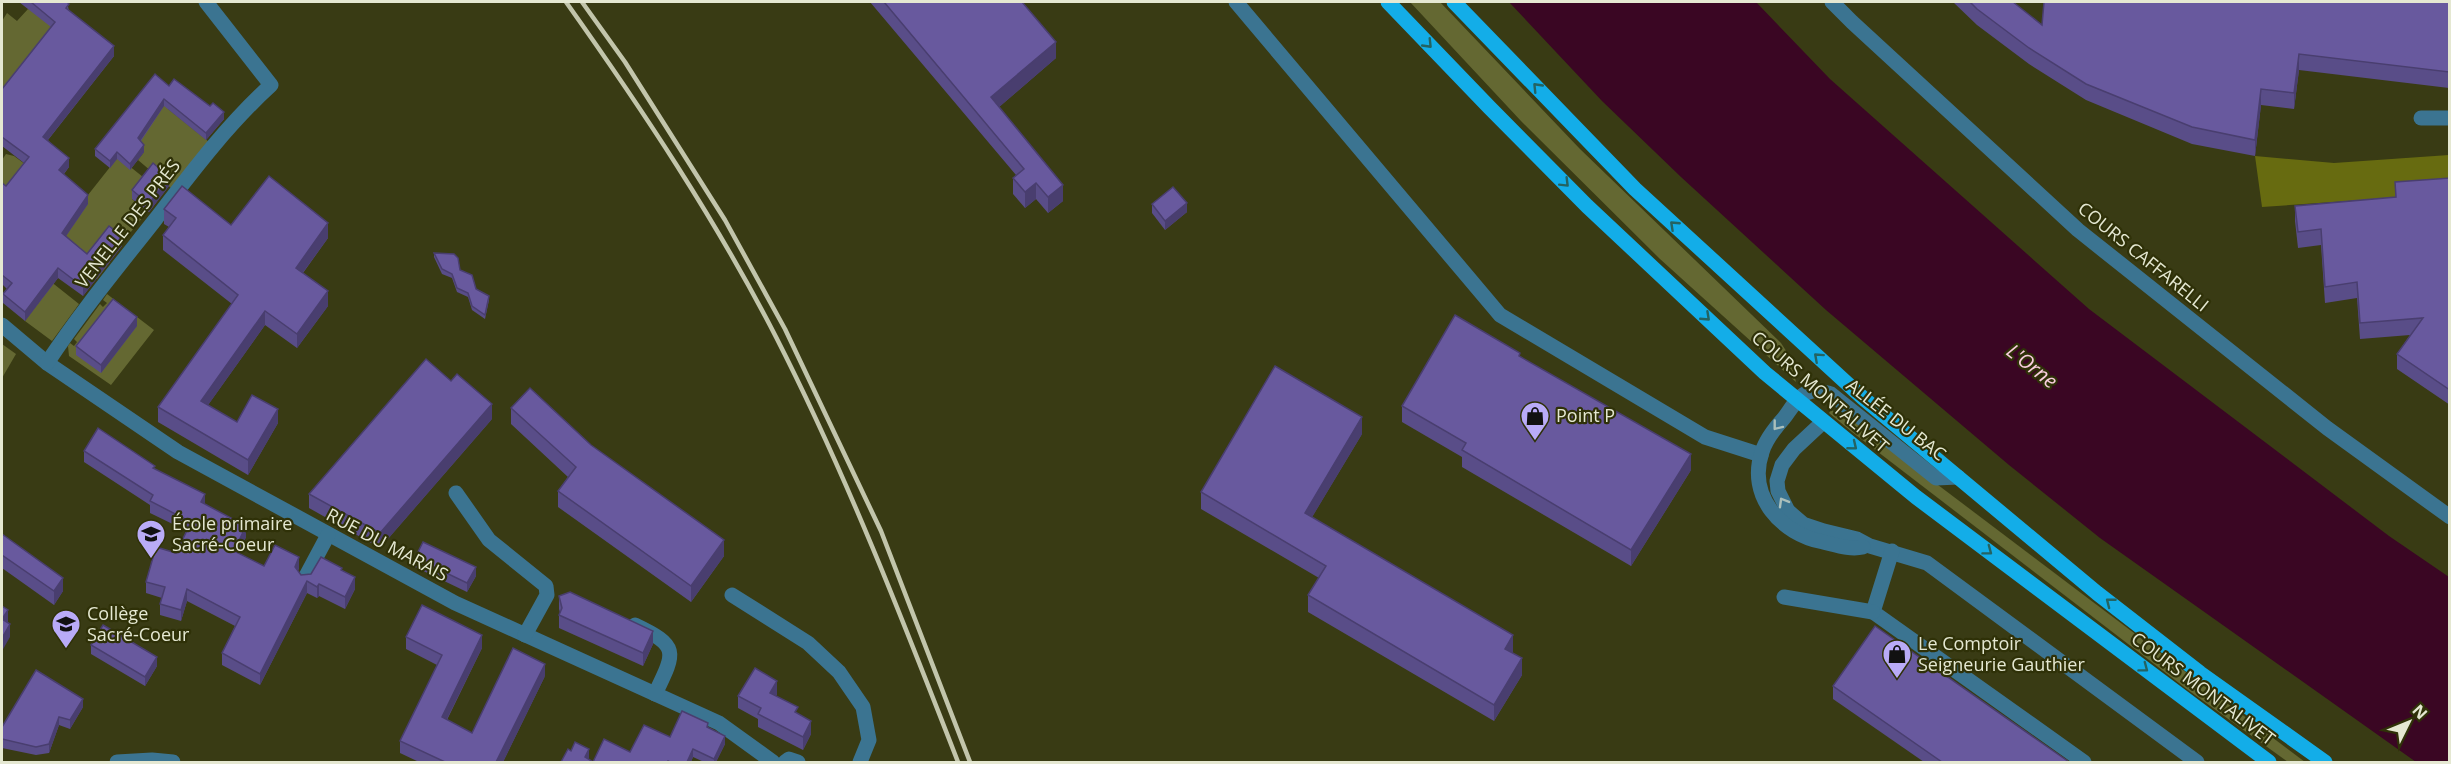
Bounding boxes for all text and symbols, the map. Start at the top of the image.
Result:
one-way arrow [1421,38,1432,48]
one-way arrow [1533,83,1544,94]
street label: VENELLE DES PRÉS [69,154,185,293]
one-way arrow [1557,176,1568,187]
street label: COURS CAFFARELLI [2073,196,2214,316]
one-way arrow [1671,221,1681,232]
one-way arrow [1699,310,1710,321]
street label: COURS MONTALIVET [1747,325,1894,458]
water label: L'Orne [2001,337,2063,394]
one-way arrow [1814,353,1825,364]
street label: ALLÉE DU BAC [1842,373,1951,466]
shop icon: Point P [1519,400,1551,442]
place label: Point P [1556,403,1615,427]
one-way arrow [1774,419,1785,430]
one-way arrow [1846,439,1857,450]
one-way arrow [1779,498,1791,508]
street label: RUE DU MARAIS [322,502,453,586]
place label: École primaire Sacré-Coeur [172,511,292,556]
school or university icon: École primaire Sacré-Coeur [135,518,167,560]
one-way arrow [1981,544,1992,555]
one-way arrow [2105,599,2116,610]
place label: Collège Sacré-Coeur [87,601,190,646]
school or university icon: Collège Sacré-Coeur [50,608,82,650]
street label: COURS MONTALIVET [2127,626,2280,750]
place label: Le Comptoir Seigneurie Gauthier [1918,631,2085,676]
shop icon: Le Comptoir Seigneurie Gauthier [1881,638,1913,680]
one-way arrow [2137,661,2148,672]
north arrow [2379,692,2439,752]
text: N [2407,700,2432,724]

